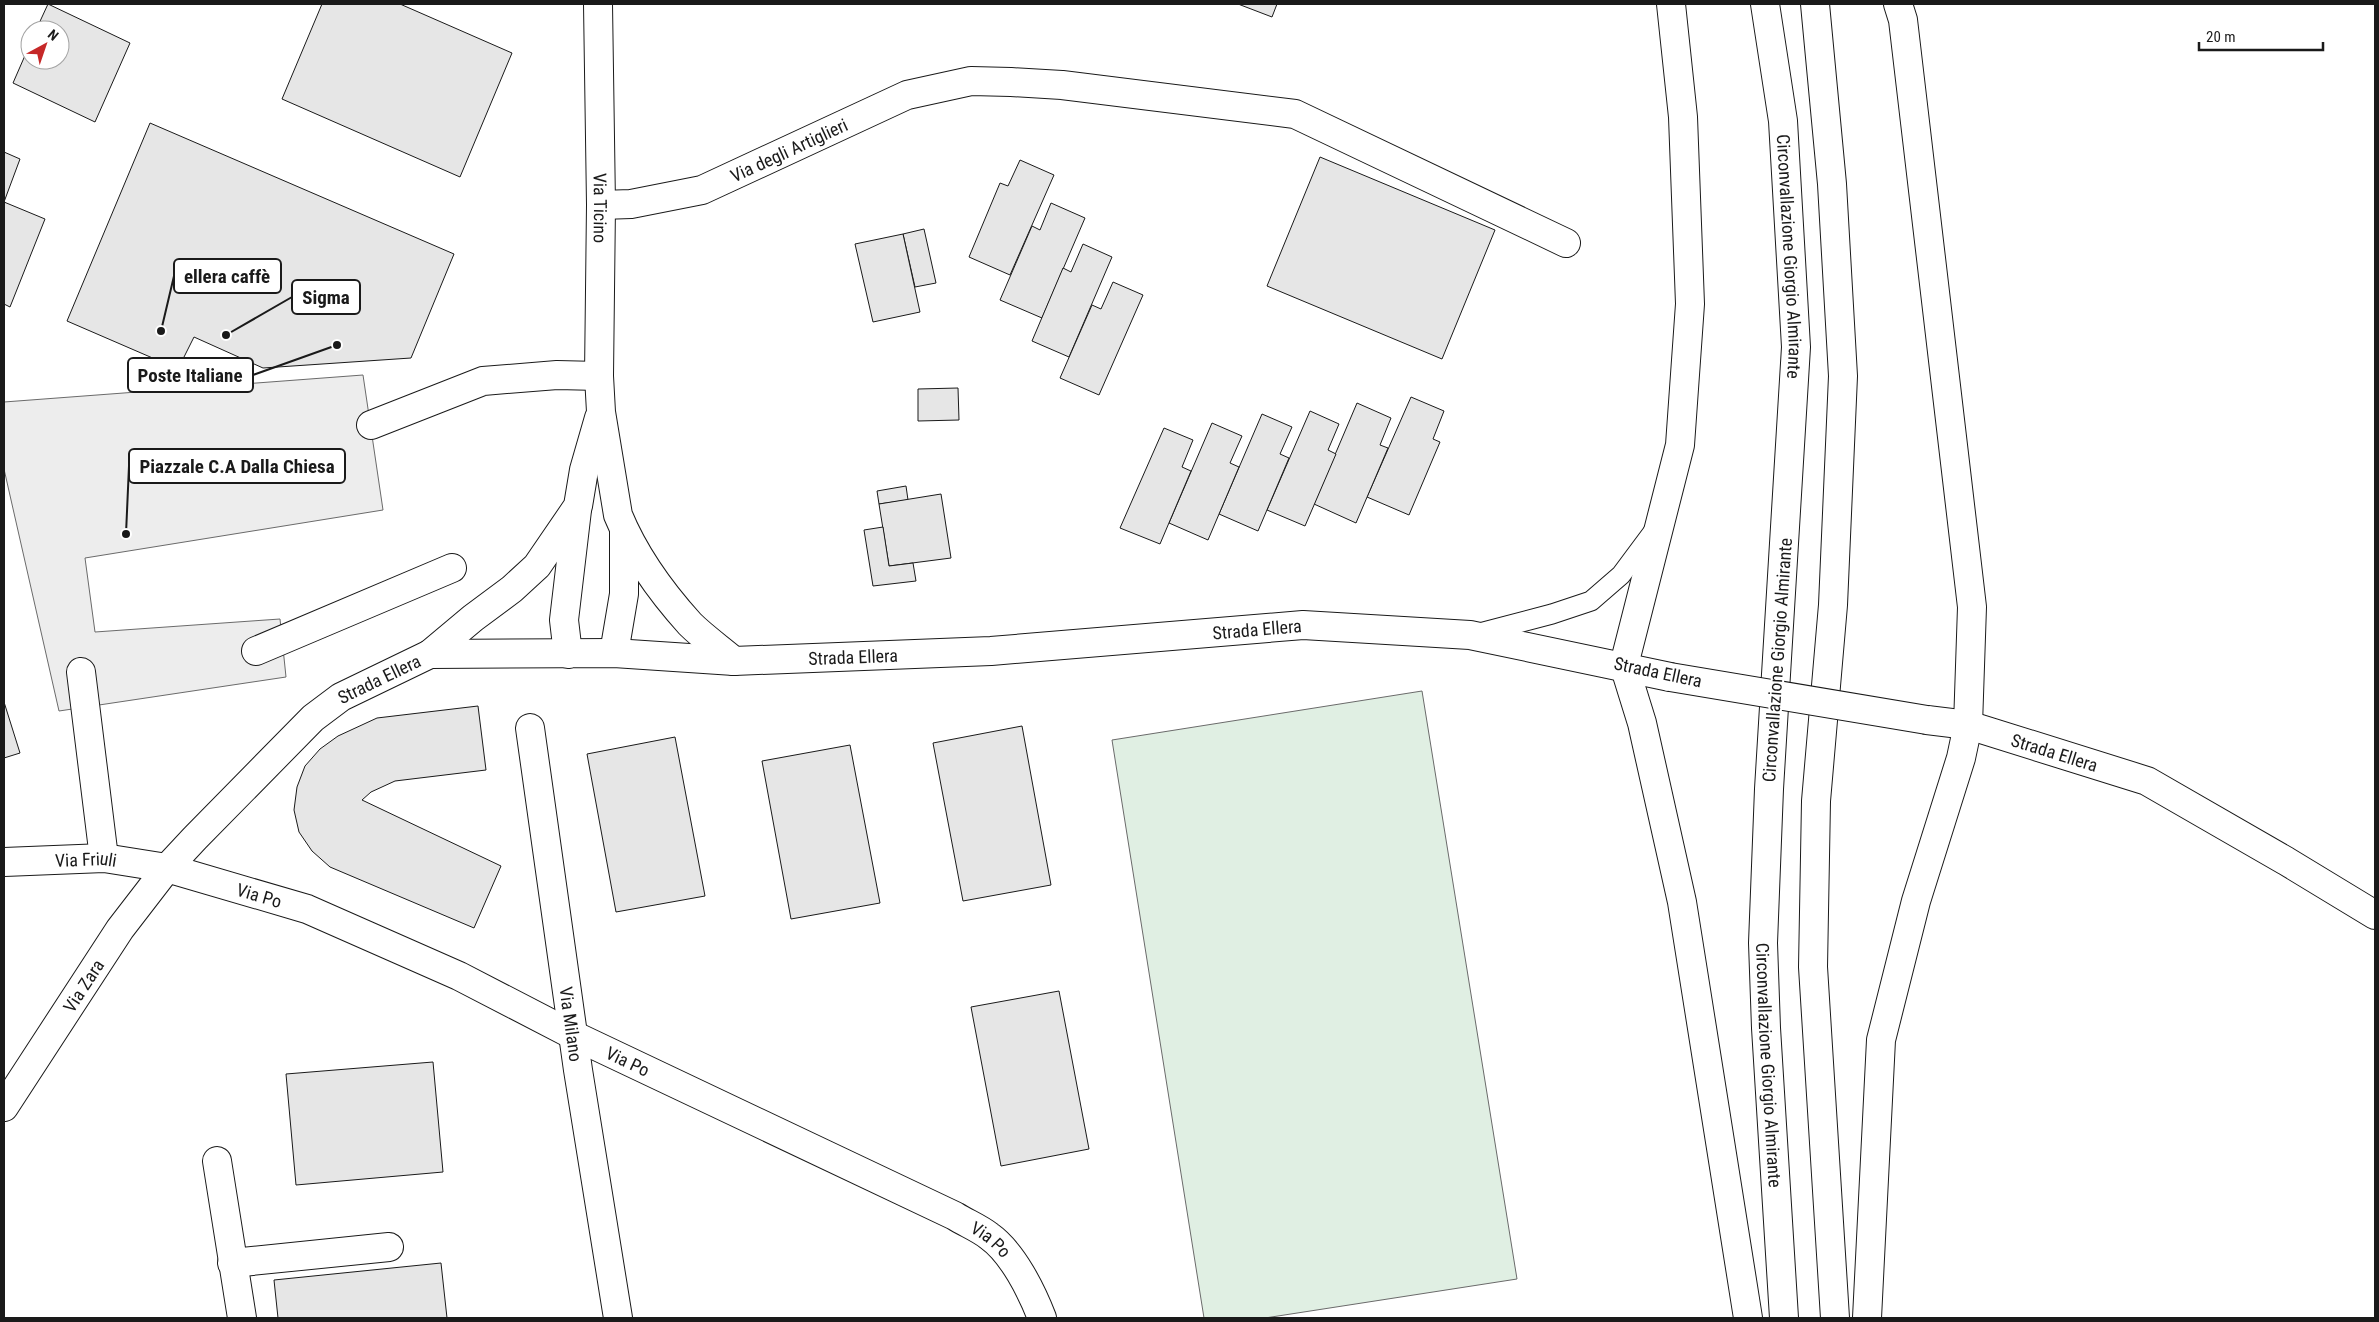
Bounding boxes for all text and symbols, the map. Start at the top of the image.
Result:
north arrow [20,20,70,70]
scale bar [2199,20,2323,52]
text: N [45,26,62,44]
text: 20 m [2206,28,2236,46]
street label: Via degli Artiglieri [727,114,851,186]
street label: Circonvallazione Giorgio Almirante [1773,133,1807,379]
street label: Via Ticino [590,173,612,243]
callout: ellera caffè [174,259,281,293]
text: ellera caffè [184,265,270,288]
callout: Sigma [292,280,360,314]
text: Sigma [302,286,350,309]
callout: Poste Italiane [128,358,253,392]
text: Poste Italiane [138,364,242,387]
callout: Piazzale C.A Dalla Chiesa [129,449,345,483]
text: Piazzale C.A Dalla Chiesa [139,455,335,478]
street label: Circonvallazione Giorgio Almirante [1758,537,1796,783]
street label: Strada Ellera [1211,615,1302,643]
street label: Strada Ellera [808,644,898,669]
street label: Strada Ellera [334,650,424,708]
street label: Strada Ellera [1612,652,1704,692]
street label: Strada Ellera [2009,729,2100,775]
street label: Via Friuli [55,847,118,870]
street label: Via Po [234,878,284,912]
street label: Circonvallazione Giorgio Almirante [1752,942,1786,1188]
street label: Via Zara [58,955,108,1016]
street label: Via Milano [556,985,587,1063]
street label: Via Po [603,1042,653,1080]
street label: Via Po [967,1217,1016,1261]

